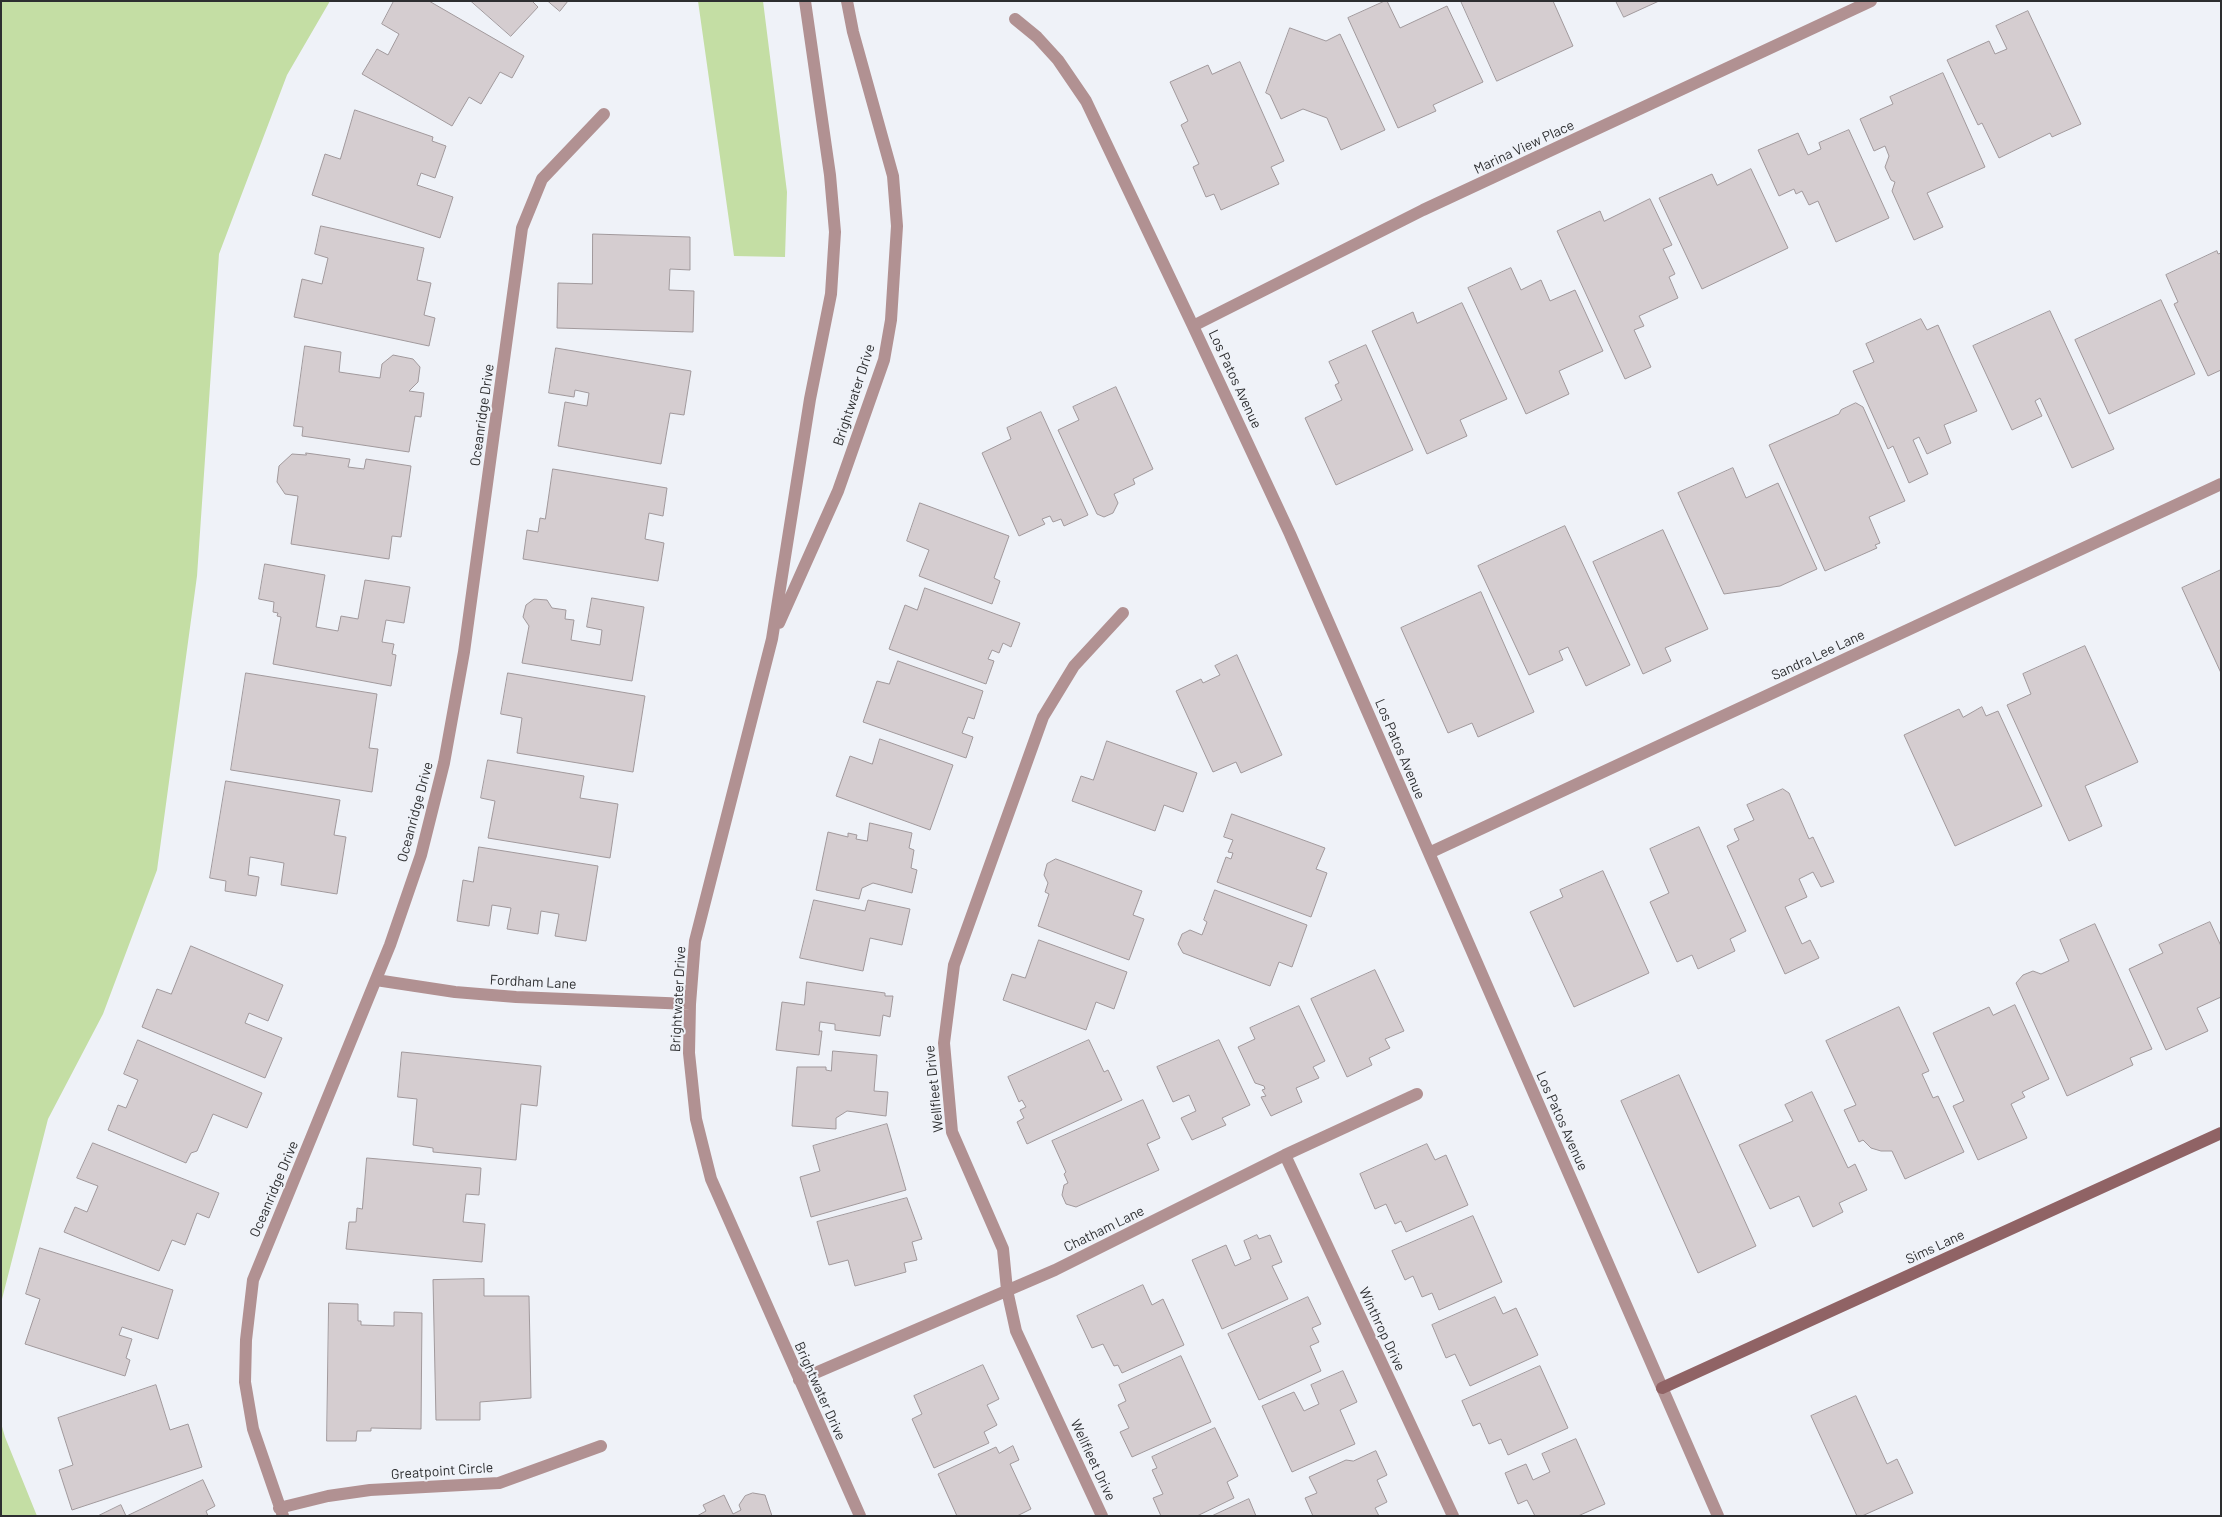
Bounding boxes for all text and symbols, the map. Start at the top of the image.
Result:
street label: Marina View Place [1471,116,1577,178]
street label: Los Patos Avenue [1205,327,1265,431]
street label: Brightwater Drive [830,342,878,448]
street label: Oceanridge Drive [466,363,498,467]
street label: Sandra Lee Lane [1769,626,1867,684]
street label: Los Patos Avenue [1371,696,1429,802]
street label: Oceanridge Drive [394,760,436,864]
street label: Brightwater Drive [667,946,689,1052]
street label: Fordham Lane [489,971,577,993]
street label: Wellfleet Drive [921,1045,947,1133]
street label: Los Patos Avenue [1533,1069,1591,1173]
street label: Oceanridge Drive [246,1138,302,1240]
street label: Chatham Lane [1061,1202,1147,1256]
street label: Sims Lane [1903,1226,1967,1268]
street label: Winthrop Drive [1355,1284,1409,1374]
street label: Brightwater Drive [791,1339,849,1443]
street label: Wellfleet Drive [1067,1417,1119,1503]
street label: Greatpoint Circle [390,1459,494,1483]

